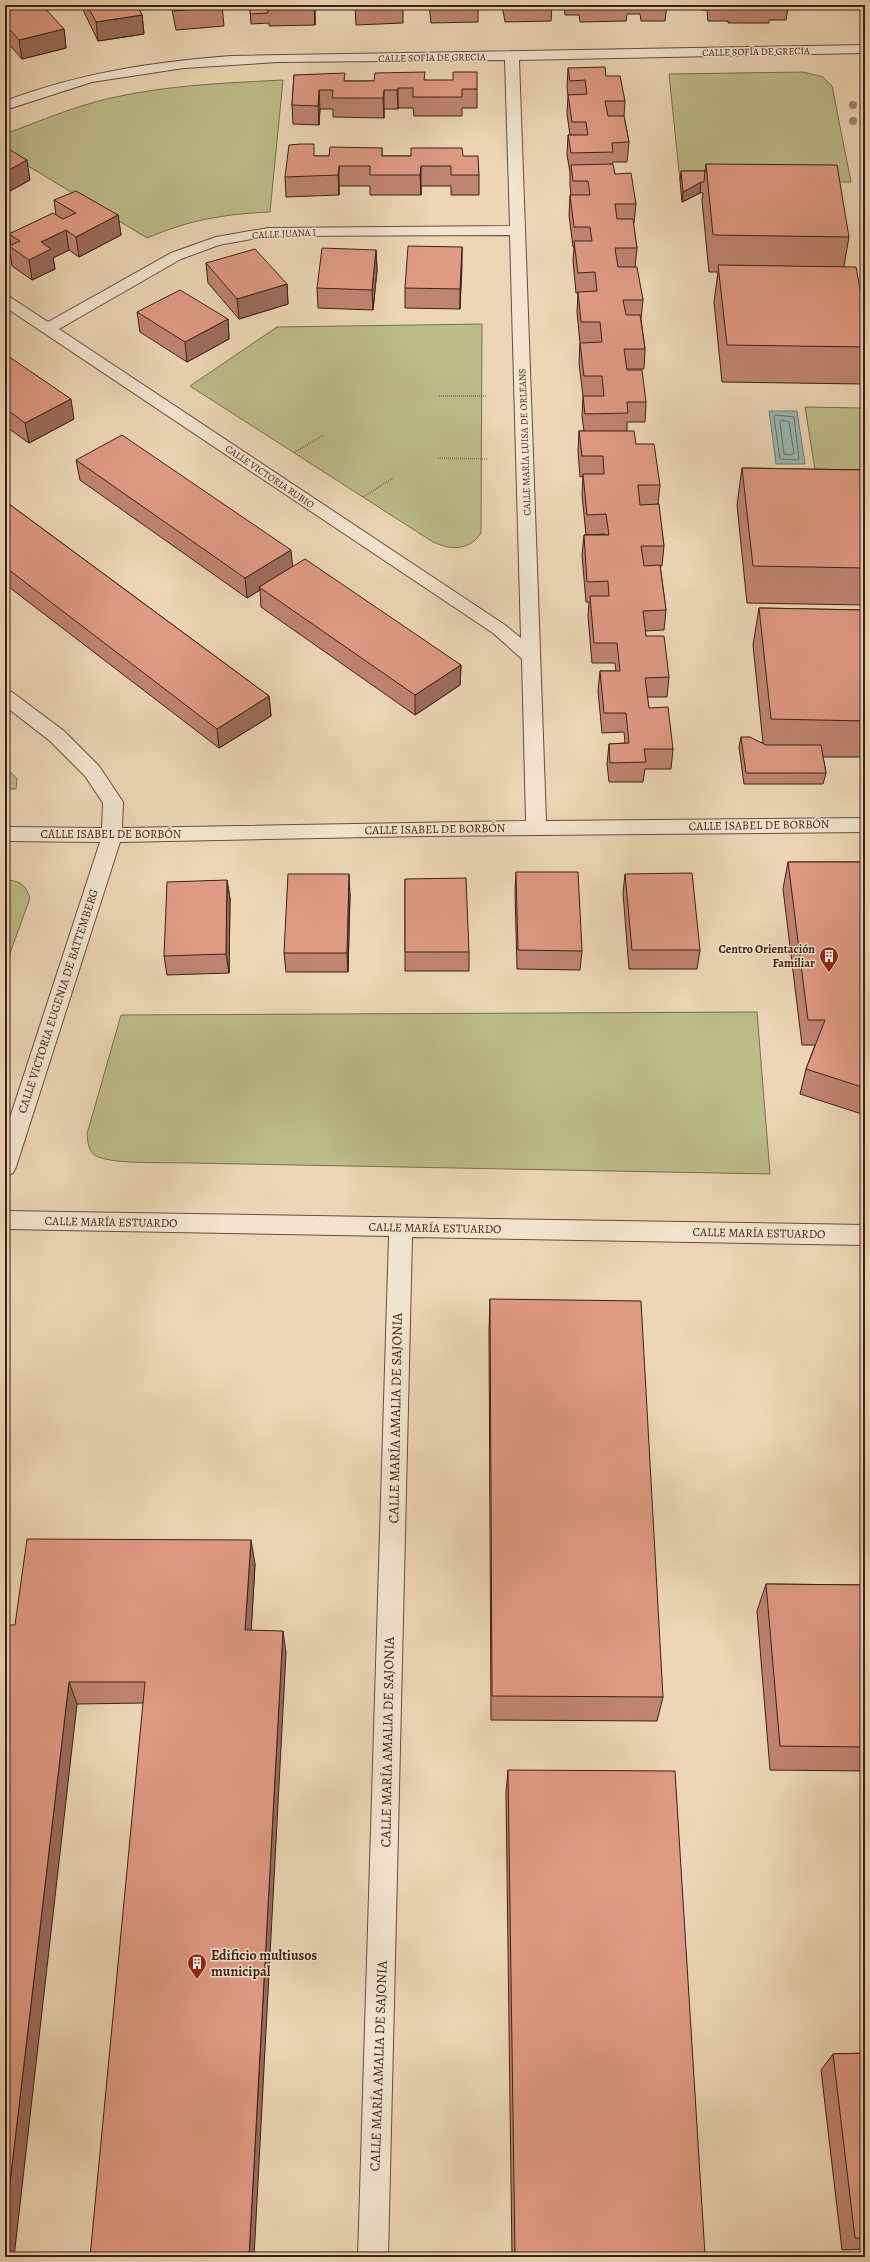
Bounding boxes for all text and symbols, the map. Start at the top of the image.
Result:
street label: CALLE SOFÍA DE GRECIA [702,44,810,59]
street label: CALLE SOFÍA DE GRECIA [378,50,486,65]
street label: CALLE JUANA I [252,225,317,242]
street label: CALLE MARÍA LUISA DE ORLEANS [515,368,534,516]
street label: CALLE VICTORIA RUBIO [223,442,317,511]
street label: CALLE ISABEL DE BORBÓN [688,816,830,834]
street label: CALLE ISABEL DE BORBÓN [364,820,506,838]
street label: CALLE ISABEL DE BORBÓN [41,826,182,842]
street label: CALLE VICTORIA EUGENIA DE BATTEMBERG [14,887,102,1115]
place label: Centro Orientación Familiar [718,941,815,971]
building icon: Centro Orientación Familiar [818,945,840,973]
street label: CALLE MARÍA ESTUARDO [44,1213,178,1231]
street label: CALLE MARÍA ESTUARDO [368,1219,502,1237]
street label: CALLE MARÍA ESTUARDO [692,1224,826,1242]
street label: CALLE MARÍA AMALIA DE SAJONIA [384,1312,407,1524]
street label: CALLE MARÍA AMALIA DE SAJONIA [376,1636,399,1848]
place label: Edificio multiusos municipal [211,1946,318,1981]
building icon: Edificio multiusos municipal [186,1952,208,1980]
street label: CALLE MARÍA AMALIA DE SAJONIA [365,1960,392,2172]

